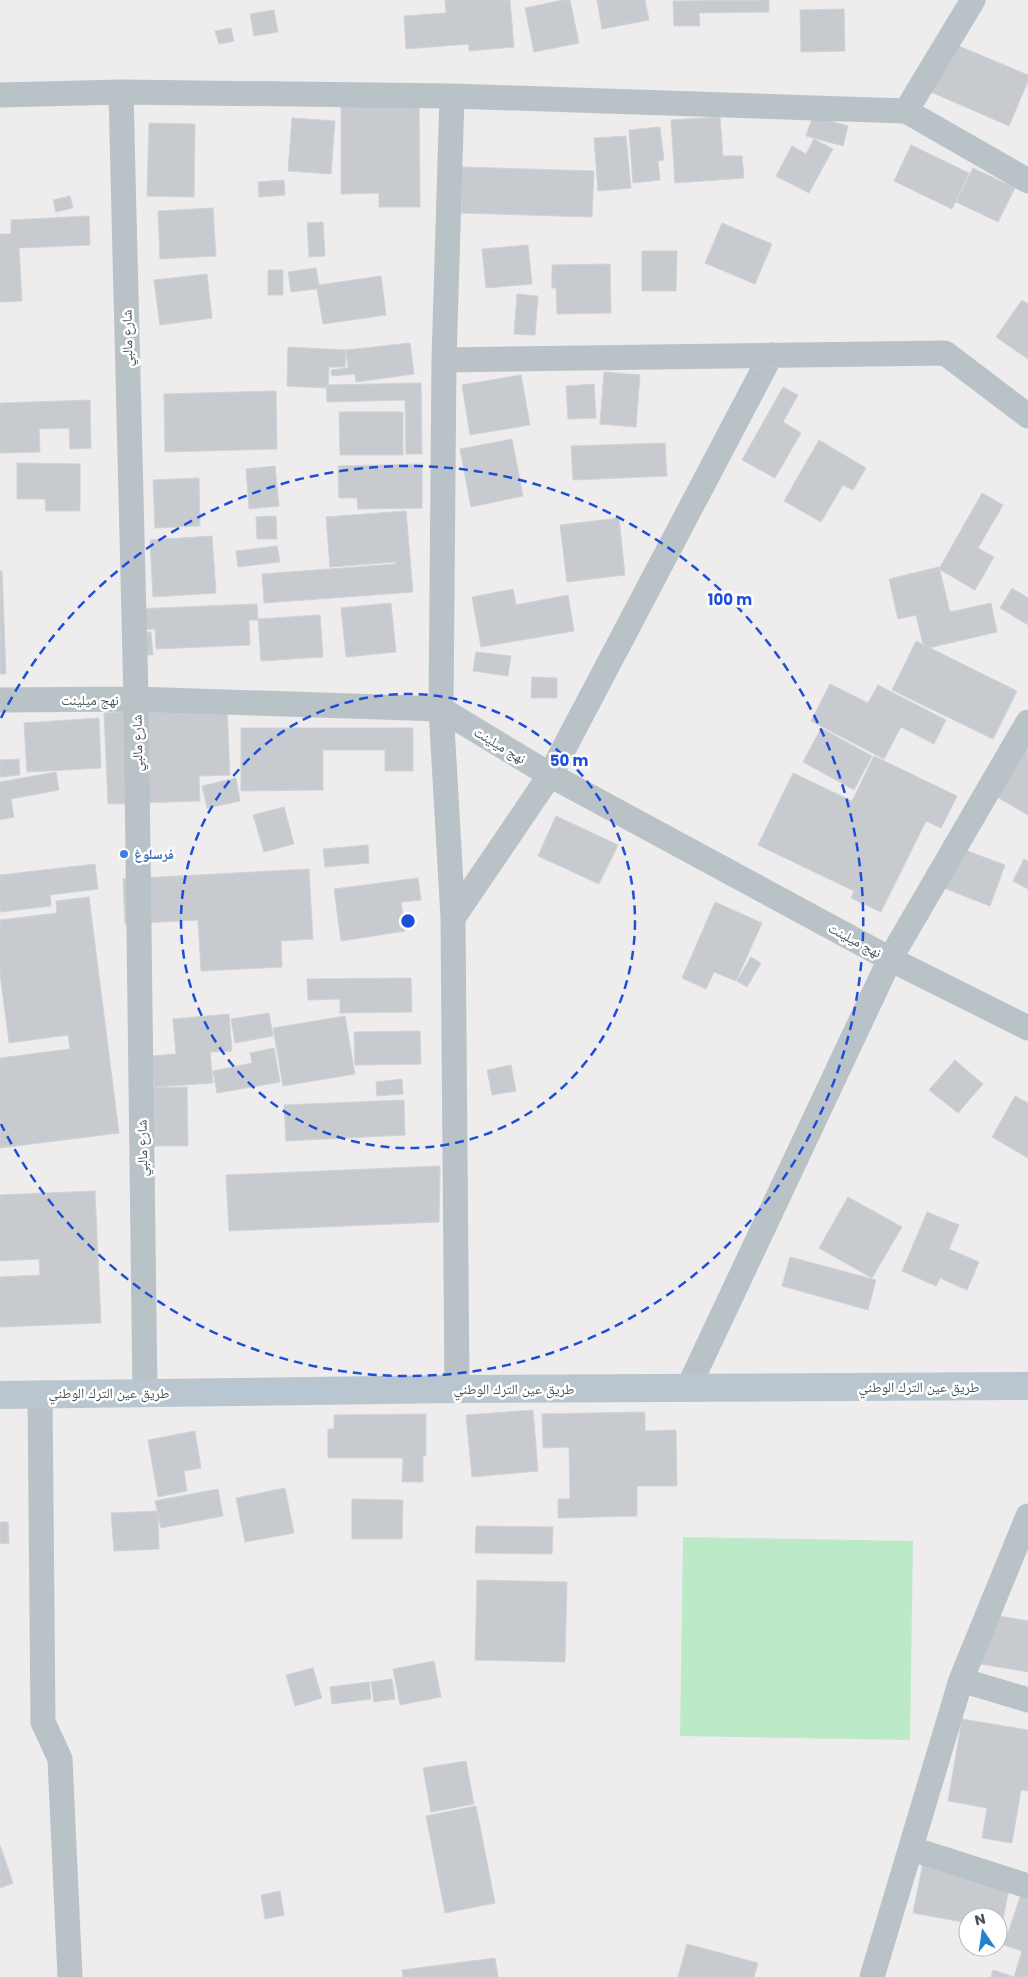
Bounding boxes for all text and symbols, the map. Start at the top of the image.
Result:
street label: شارع مالبي [117,309,139,367]
text: 100 m [708,589,752,610]
street label: نهج ميلينت [61,690,119,710]
street label: شارع مالبي [127,714,149,772]
street label: نهج ميلينت [470,722,530,768]
text: 50 m [550,750,588,771]
place label: فرسلوغ [134,844,174,864]
marker: فرسلوغ [118,848,130,860]
centre of rings [399,912,417,930]
street label: نهج ميلينت [825,918,885,962]
street label: شارع مالبي [132,1119,154,1177]
street label: طريق عين الترك الوطني [859,1377,979,1399]
street label: طريق عين الترك الوطني [454,1379,574,1401]
street label: طريق عين الترك الوطني [49,1383,169,1405]
north arrow [958,1907,1008,1957]
text: N [973,1908,987,1930]

